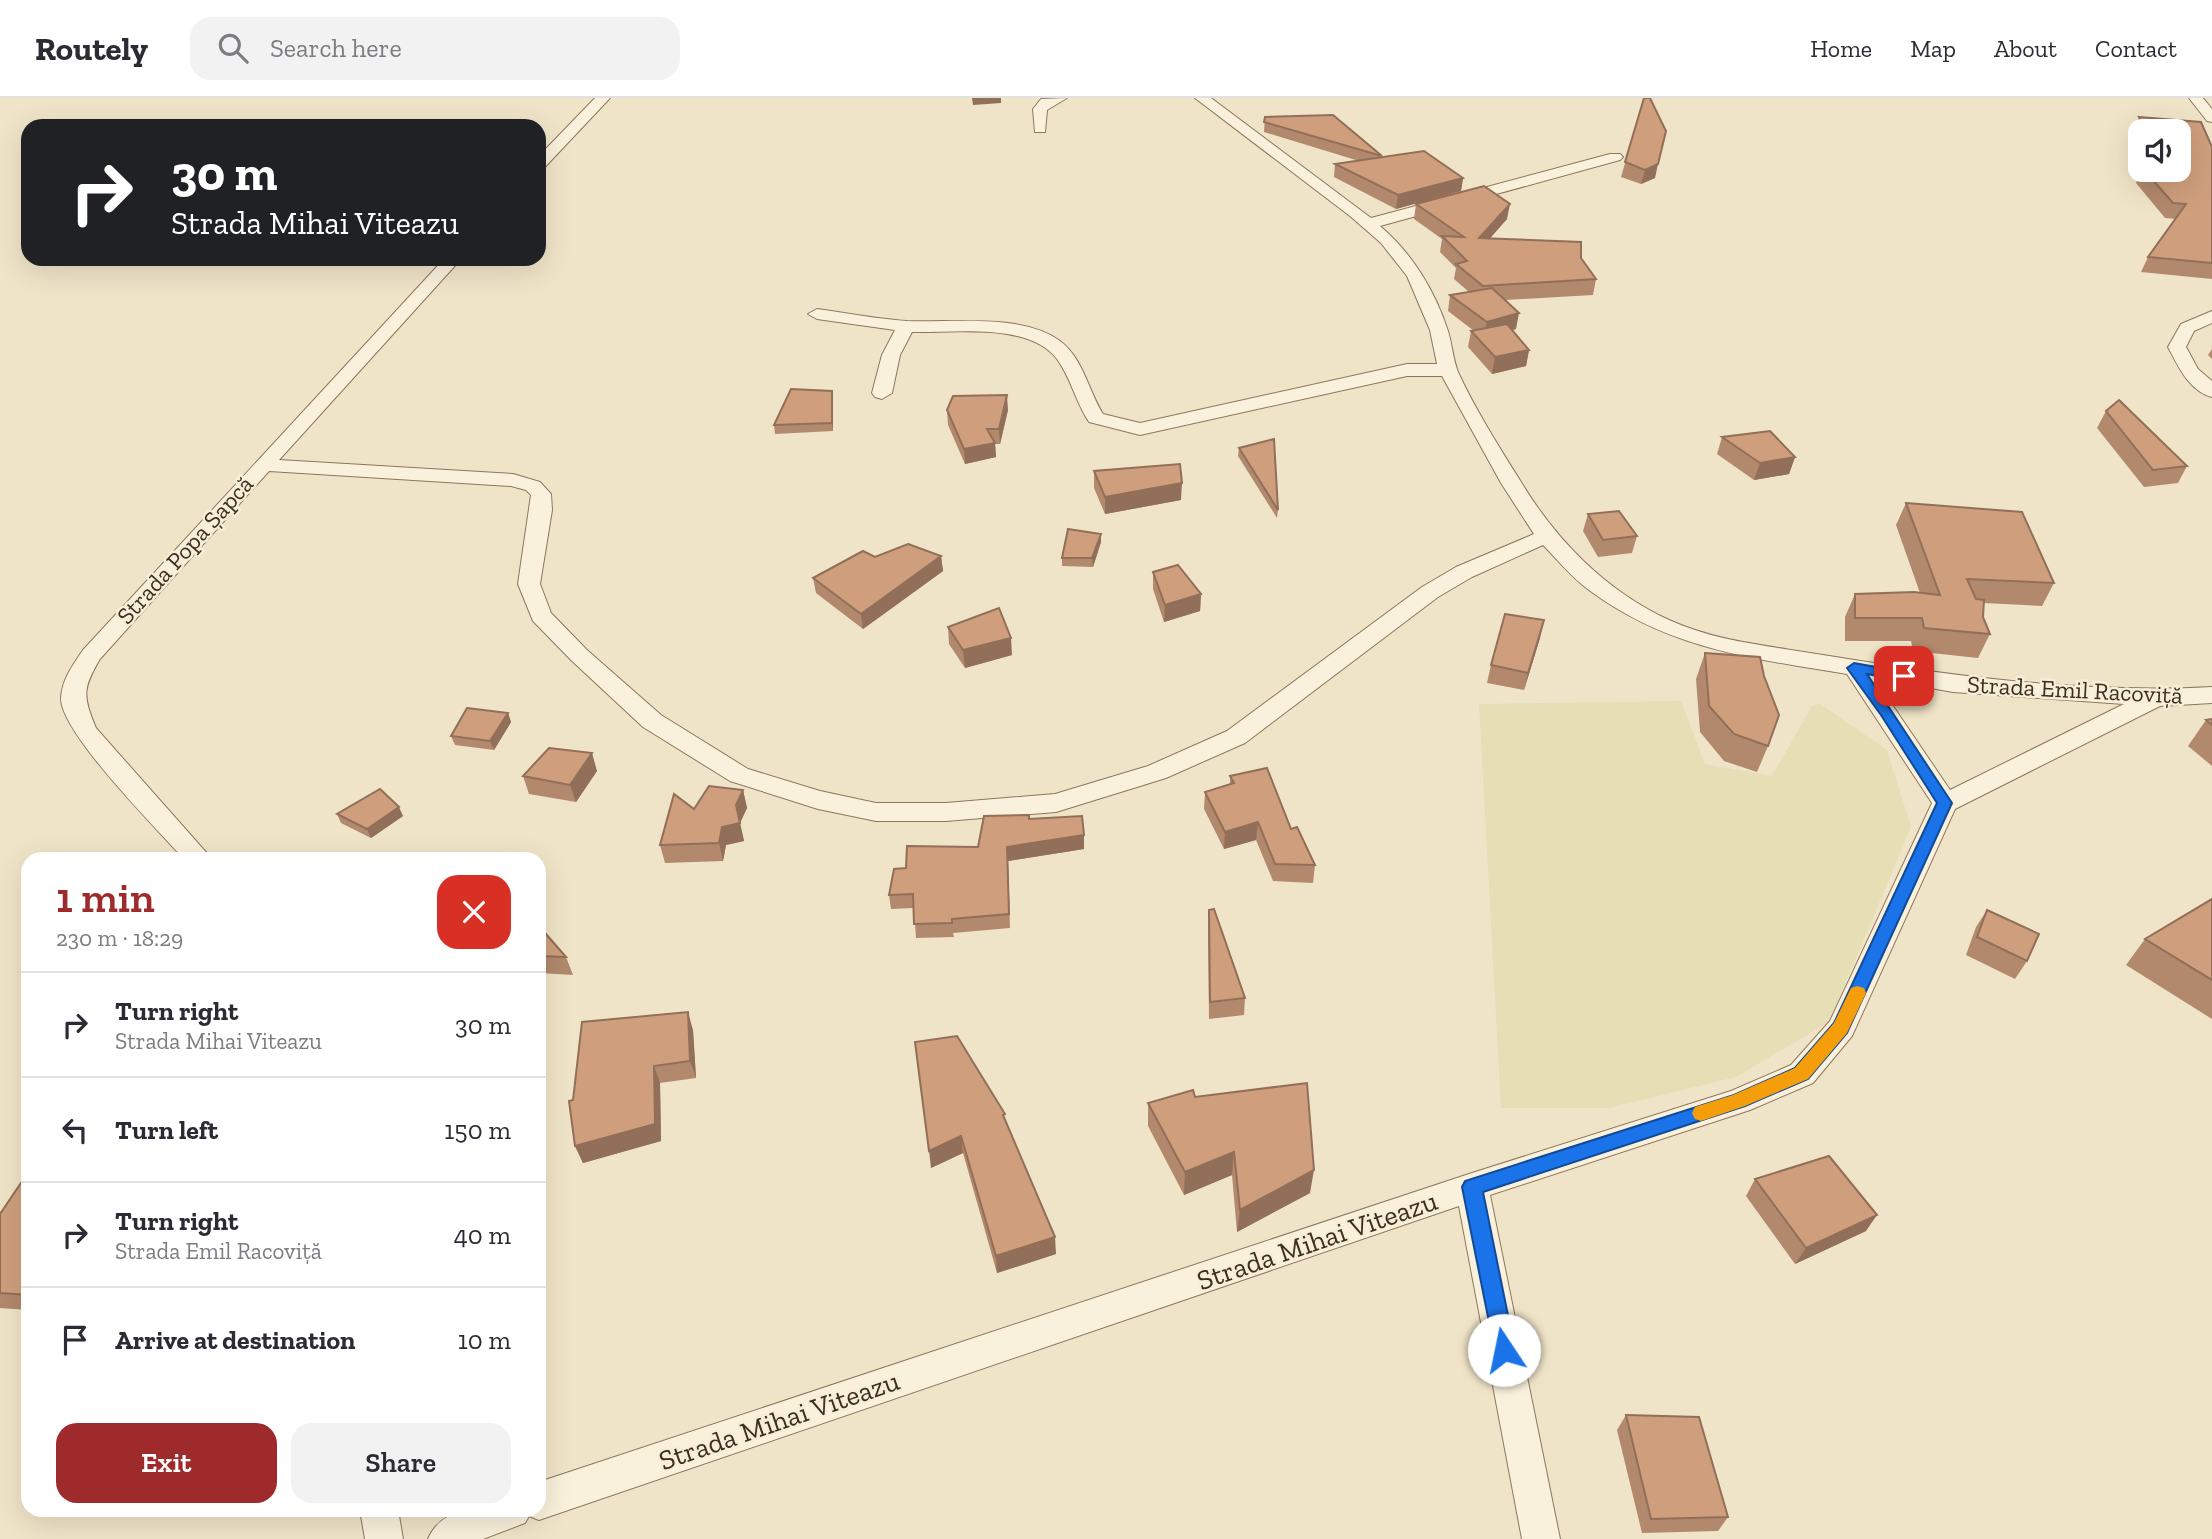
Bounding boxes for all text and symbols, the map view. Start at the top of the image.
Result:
search box [190,17,680,80]
text: Routely [35,29,148,68]
icon: search [214,29,252,67]
text: Search here [270,32,402,64]
text: Home [1810,34,1872,63]
text: Map [1910,34,1956,63]
text: About [1994,34,2057,63]
text: Contact [2095,34,2177,63]
map controls [2128,119,2191,182]
button: sound [2128,119,2191,182]
text: 30 m [171,144,277,203]
icon: right [56,147,147,238]
text: Strada Mihai Viteazu [171,204,459,242]
street label: Strada Popa Șapcă [110,469,259,630]
pin [1874,646,1934,706]
icon: arrive [1885,657,1923,695]
street label: Strada Emil Racoviță [1967,669,2184,710]
text: 1 min [56,872,155,923]
button: close [437,875,511,949]
text: 230 m · 18:29 [56,924,183,952]
text: Turn right [115,995,238,1027]
icon: right [56,1006,94,1044]
text: 30 m [455,1009,511,1041]
text: Strada Mihai Viteazu [115,1027,322,1055]
icon: left [56,1111,94,1149]
text: Turn left [115,1114,218,1146]
text: 150 m [444,1114,511,1146]
street label: Strada Mihai Viteazu [1193,1184,1442,1297]
text: Turn right [115,1205,238,1237]
icon: right [56,1216,94,1254]
text: 40 m [454,1219,511,1251]
text: Strada Emil Racoviță [115,1237,322,1265]
position arrow [1467,1313,1541,1387]
icon: arrive [56,1321,94,1359]
text: Arrive at destination [115,1324,355,1356]
text: 10 m [458,1324,511,1356]
street label: Strada Mihai Viteazu [655,1364,904,1477]
button: Exit [56,1423,277,1503]
button: Share [291,1423,511,1503]

